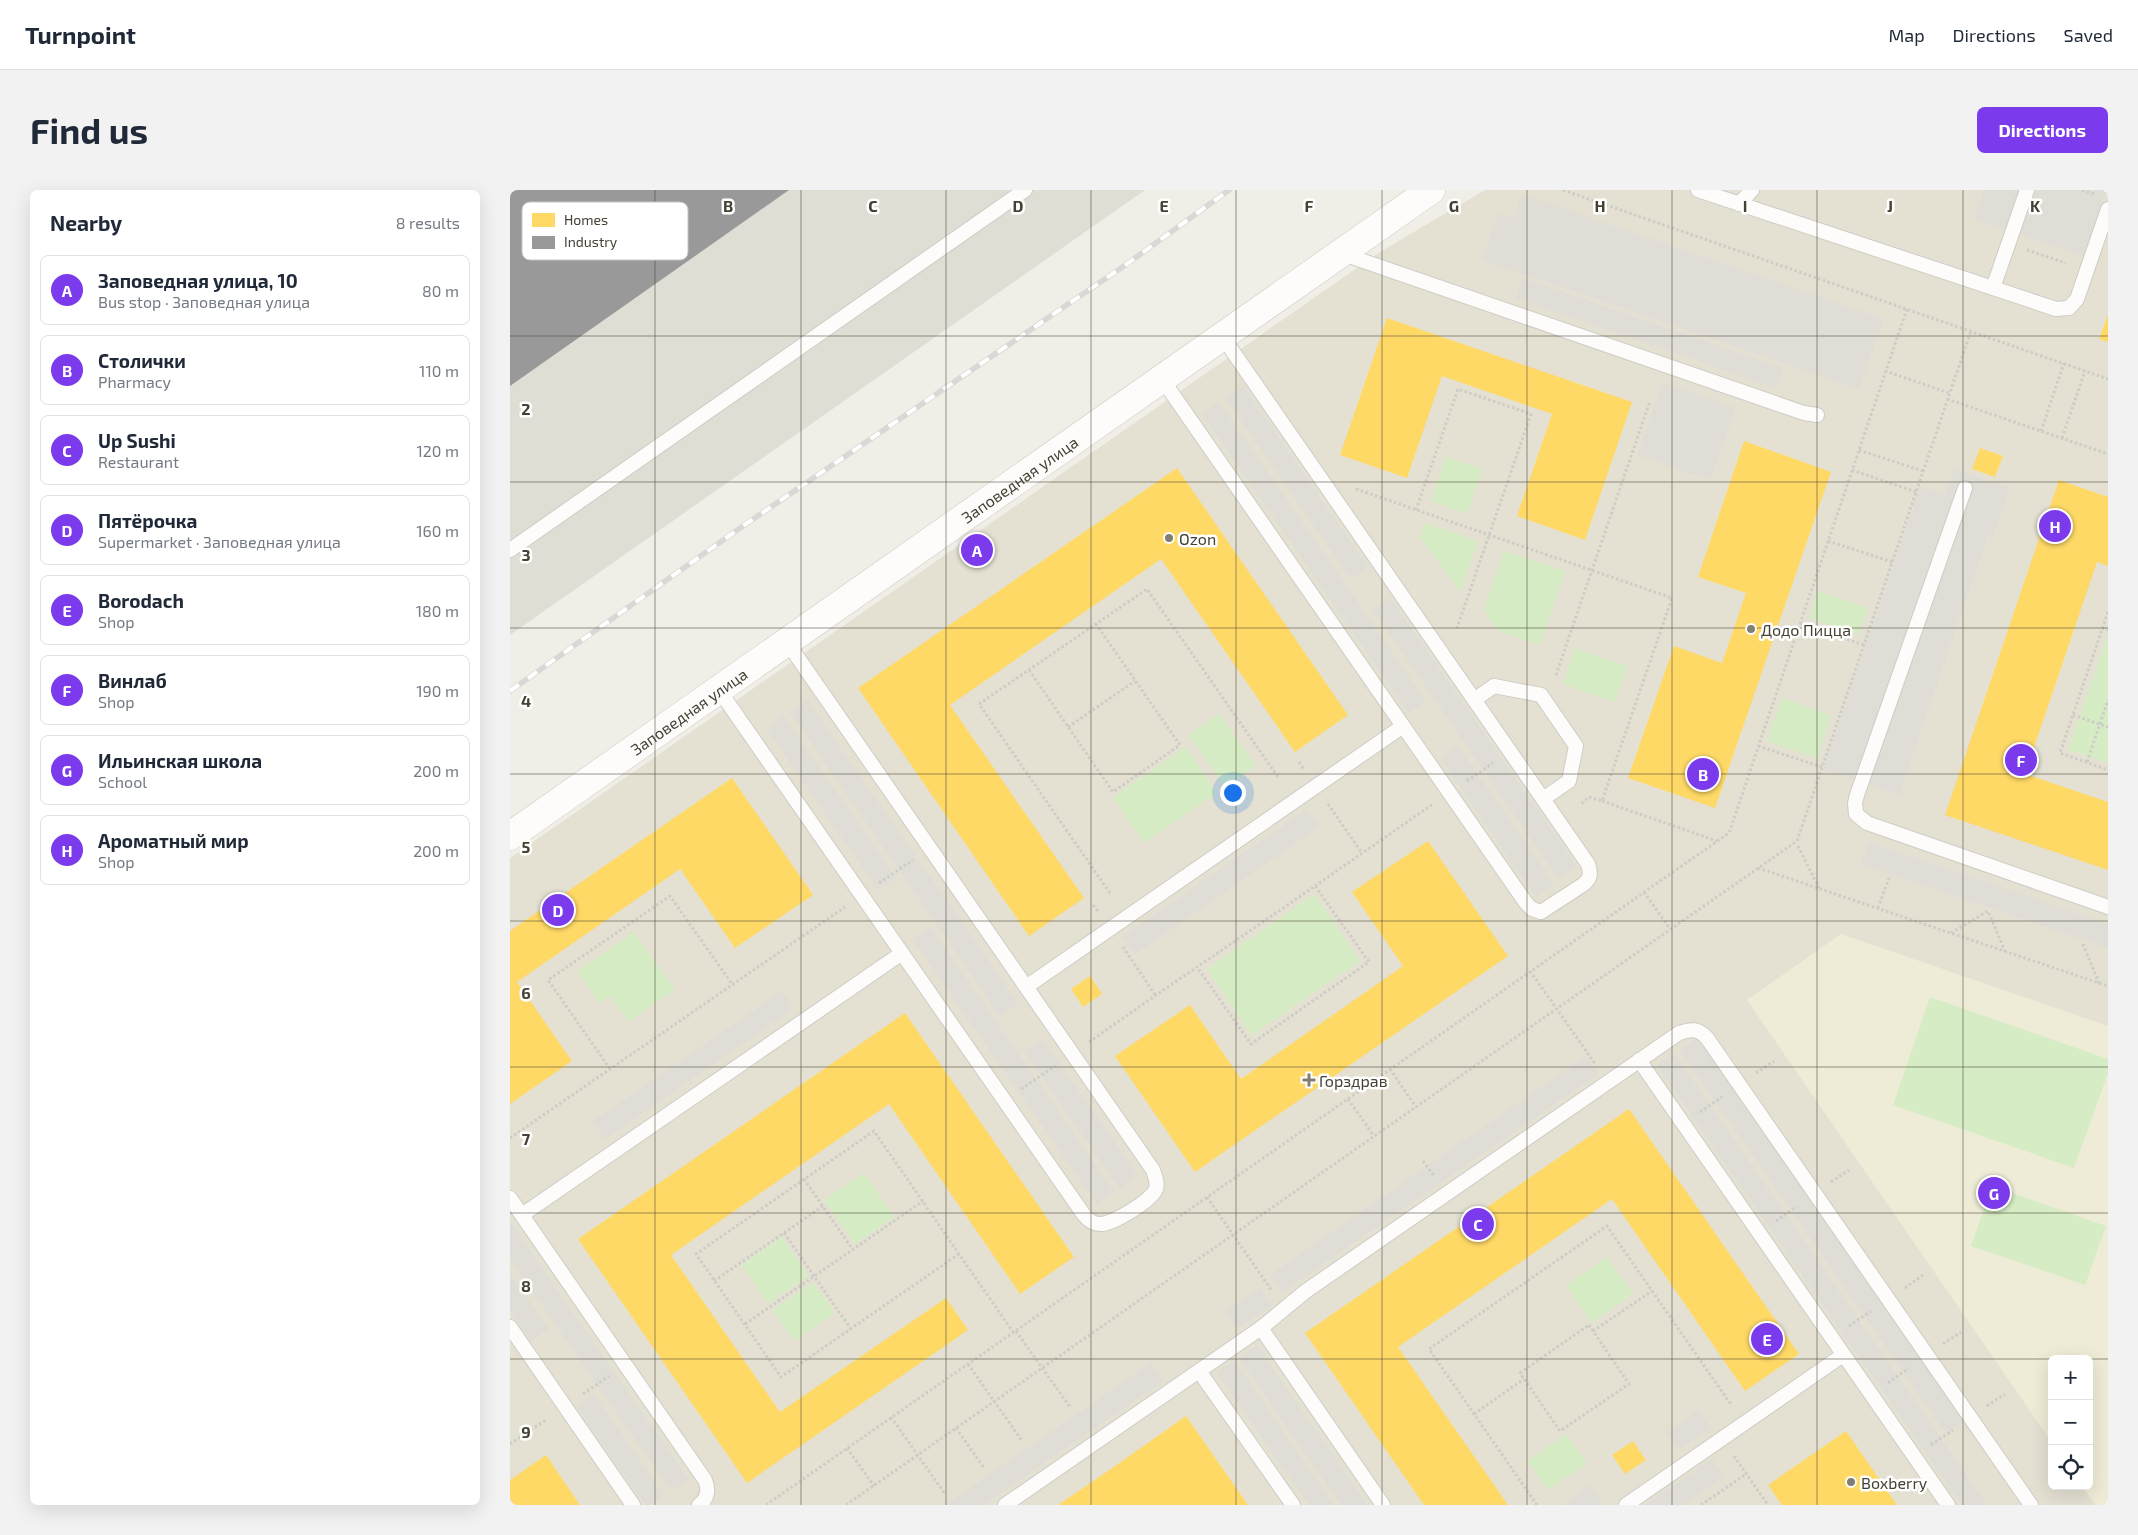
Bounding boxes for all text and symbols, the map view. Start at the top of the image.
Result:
text: Turnpoint [25,20,136,49]
text: Map [1888,24,1925,46]
text: Directions [1953,24,2036,46]
text: Saved [2064,24,2113,46]
button: Directions [1977,107,2108,153]
text: Find us [30,109,148,151]
text: B [723,196,733,215]
text: C [868,196,878,215]
text: D [1013,196,1024,215]
text: E [1159,196,1169,215]
text: F [1305,196,1314,215]
text: G [1449,196,1459,215]
text: H [1594,196,1606,215]
text: I [1743,196,1747,215]
text: J [1887,196,1893,215]
text: K [2030,196,2041,215]
legend [522,202,688,260]
text: Nearby [50,210,122,235]
text: Homes [564,211,608,228]
text: 8 results [396,213,460,232]
text: Industry [564,233,618,250]
text: Заповедная улица, 10 [98,269,298,292]
text: A [62,281,72,300]
text: 80 m [422,281,459,300]
text: Bus stop · Заповедная улица [98,292,310,311]
text: Столички [98,349,186,372]
text: B [62,361,72,380]
text: 110 m [419,361,459,380]
text: Pharmacy [98,372,171,391]
text: 2 [521,399,531,418]
text: Up Sushi [98,429,176,452]
street label: Заповедная улица [957,431,1081,526]
text: C [62,441,72,460]
text: 120 m [416,441,459,460]
text: Restaurant [98,452,179,471]
pin: H [2039,507,2071,545]
text: Пятёрочка [98,509,197,532]
text: D [62,521,72,540]
text: 160 m [416,521,459,540]
place label: Ozon [1179,529,1216,548]
pin: A [961,531,993,569]
text: Supermarket · Заповедная улица [98,532,341,551]
marker: Ozon [1163,532,1175,544]
text: 3 [521,545,531,564]
text: Borodach [98,589,184,612]
text: E [62,601,72,620]
text: 180 m [416,601,459,620]
text: Shop [98,612,135,631]
place label: Додо Пицца [1761,620,1851,639]
marker: Додо Пицца [1745,623,1757,635]
street label: Заповедная улица [627,663,750,758]
text: Винлаб [98,669,167,692]
text: F [63,681,71,700]
text: 190 m [416,681,459,700]
text: 4 [521,691,531,710]
text: Shop [98,692,135,711]
pin: F [2005,741,2037,779]
text: Ильинская школа [98,749,262,772]
pin: B [1687,755,1719,793]
text: G [62,761,72,780]
text: 200 m [413,761,459,780]
text: School [98,772,147,791]
your location [1220,780,1246,806]
text: Ароматный мир [98,829,249,852]
text: 5 [522,837,531,856]
text: H [61,841,73,860]
text: 200 m [413,841,459,860]
text: Shop [98,852,135,871]
pin: D [542,891,574,929]
text: 6 [521,983,531,1002]
place label: Горздрав [1319,1071,1388,1090]
marker: Горздрав [1303,1074,1315,1086]
text: 7 [522,1129,531,1148]
pin: G [1978,1174,2010,1212]
pin: C [1462,1205,1494,1243]
text: 8 [521,1276,531,1295]
pin: E [1751,1320,1783,1358]
map controls [2048,1355,2093,1490]
button: + [2048,1355,2093,1400]
button: − [2048,1400,2093,1445]
text: 9 [521,1422,531,1441]
button: locate [2048,1445,2093,1490]
place label: Boxberry [1861,1473,1928,1492]
marker: Boxberry [1845,1476,1857,1488]

